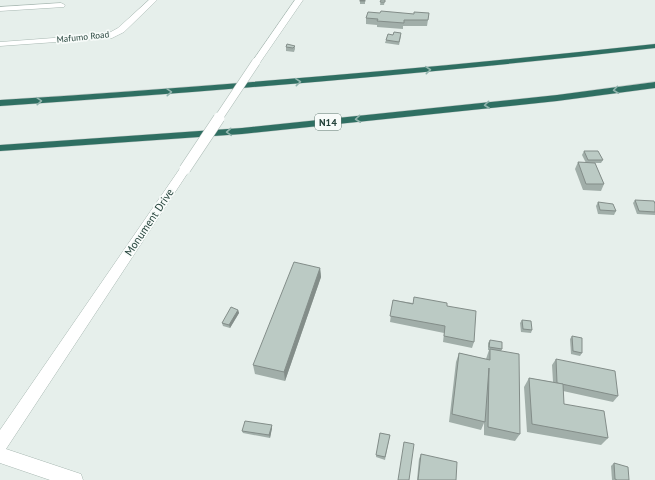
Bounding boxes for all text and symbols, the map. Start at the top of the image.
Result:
street label: Mafumo Road [56,28,110,45]
one-way arrow [425,66,431,75]
one-way arrow [295,78,301,87]
one-way arrow [613,85,619,94]
one-way arrow [166,88,172,97]
one-way arrow [36,96,42,105]
one-way arrow [484,101,490,110]
road number: N14 [315,114,341,130]
one-way arrow [355,114,361,123]
one-way arrow [226,127,232,136]
street label: Monument Drive [121,185,177,258]

